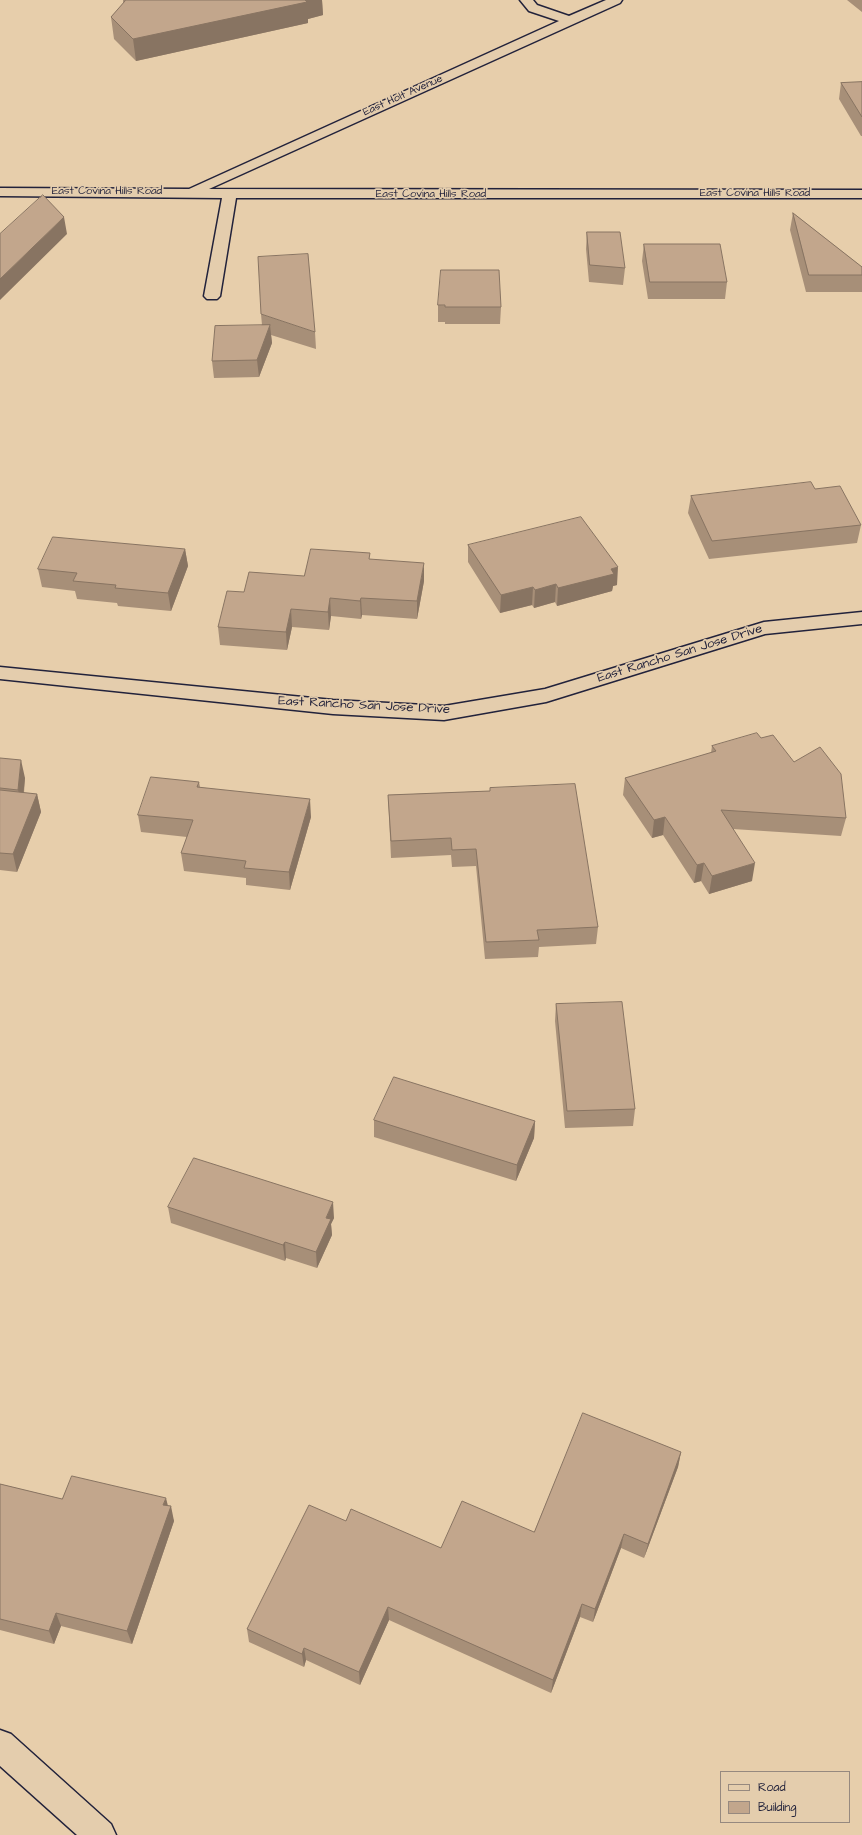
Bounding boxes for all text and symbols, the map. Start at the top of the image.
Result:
street label: East Holt Avenue [361,73,445,119]
street label: East Covina Hills Road [52,185,162,199]
street label: East Covina Hills Road [700,187,810,201]
street label: East Covina Hills Road [376,188,486,202]
street label: East Rancho San Jose Drive [596,621,764,687]
street label: East Rancho San Jose Drive [278,694,450,718]
legend [720,1771,850,1823]
text: Road [758,1779,786,1796]
text: Building [758,1799,796,1816]

